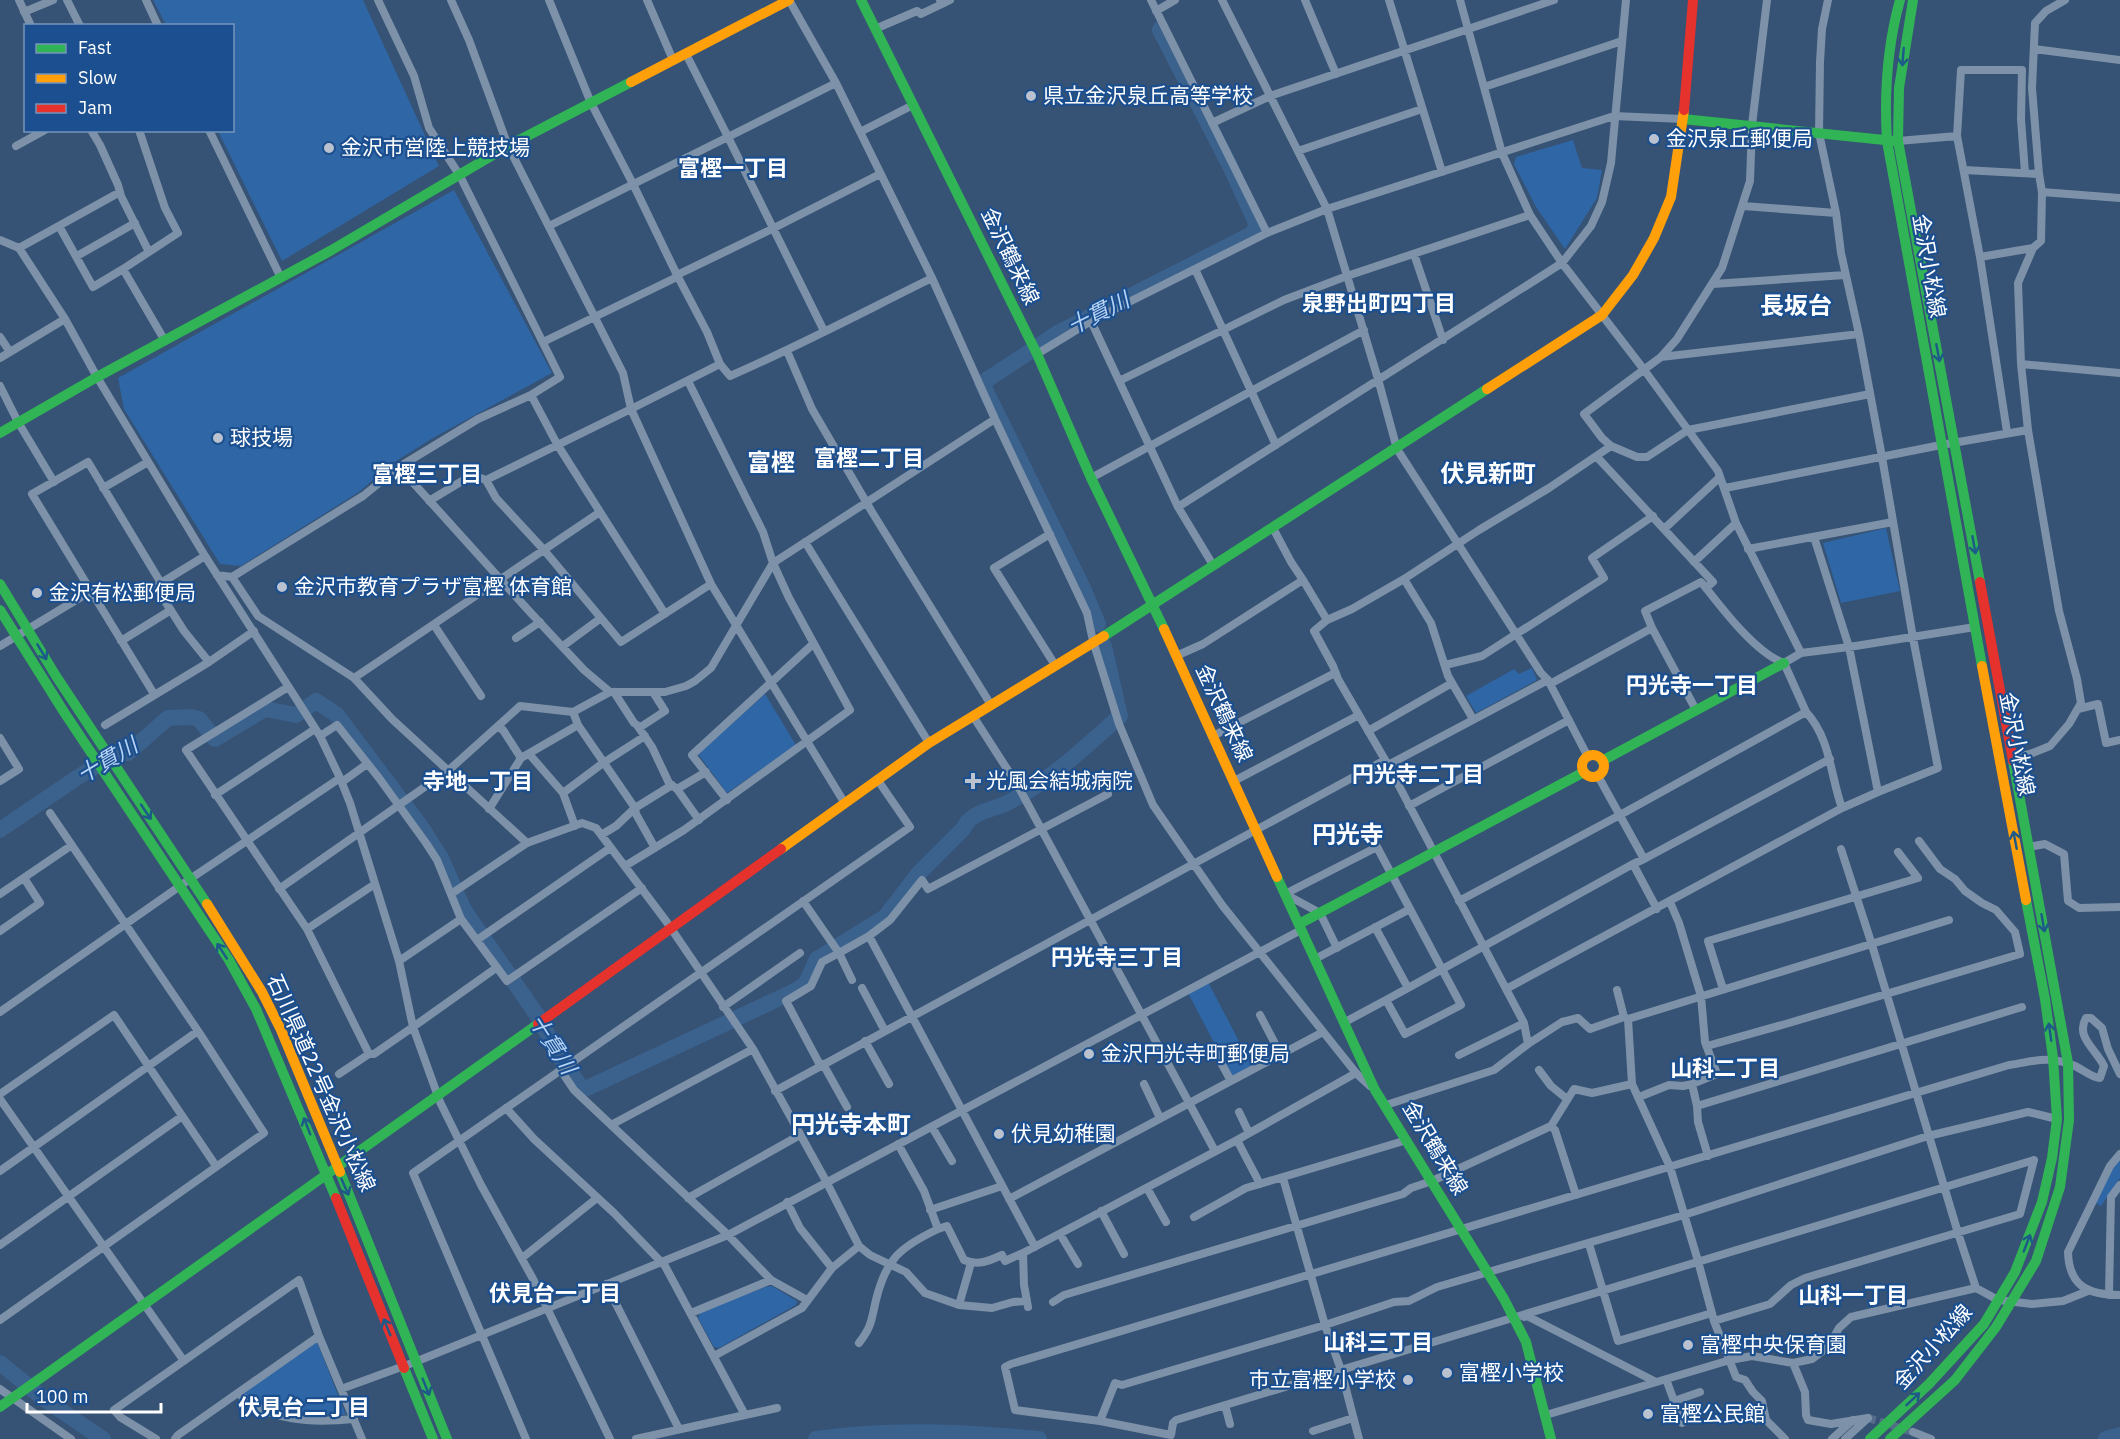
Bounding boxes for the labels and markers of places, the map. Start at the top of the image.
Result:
place label: 県立金沢泉丘高等学校 [1043,81,1253,109]
marker: 県立金沢泉丘高等学校 [1024,89,1038,103]
place label: 金沢泉丘郵便局 [1666,124,1813,152]
marker: 金沢泉丘郵便局 [1647,132,1661,146]
place label: 金沢市営陸上競技場 [341,133,530,161]
marker: 金沢市営陸上競技場 [322,141,336,155]
place label: 球技場 [230,423,293,451]
marker: 球技場 [211,431,225,445]
place label: 金沢市教育プラザ富樫 体育館 [294,572,572,600]
place label: 金沢有松郵便局 [49,578,196,606]
marker: 金沢市教育プラザ富樫 体育館 [275,580,289,594]
marker: 金沢有松郵便局 [30,586,44,600]
place label: 光風会結城病院 [986,766,1133,794]
marker: 光風会結城病院 [964,772,982,790]
place label: 金沢円光寺町郵便局 [1101,1039,1290,1067]
marker: 金沢円光寺町郵便局 [1082,1047,1096,1061]
place label: 伏見幼稚園 [1011,1119,1116,1147]
marker: 伏見幼稚園 [992,1127,1006,1141]
place label: 富樫中央保育園 [1700,1330,1847,1358]
marker: 富樫中央保育園 [1681,1338,1695,1352]
place label: 富樫小学校 [1459,1358,1564,1386]
place label: 市立富樫小学校 [1249,1365,1396,1393]
marker: 富樫小学校 [1440,1366,1454,1380]
marker: 市立富樫小学校 [1401,1373,1415,1387]
place label: 富樫公民館 [1660,1399,1765,1427]
marker: 富樫公民館 [1641,1407,1655,1421]

